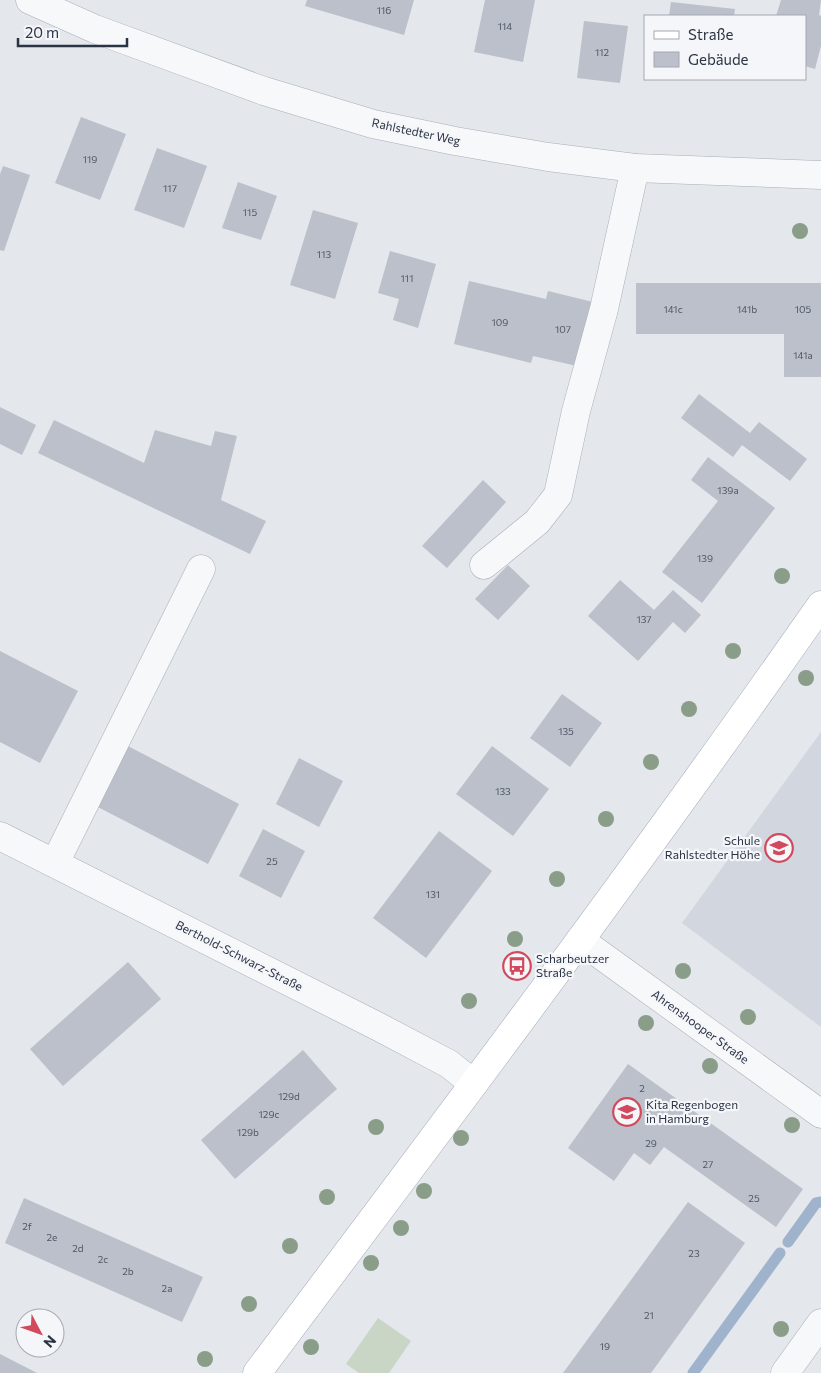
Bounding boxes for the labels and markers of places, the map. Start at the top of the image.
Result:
place label: Schule Rahlstedter Höhe [665,833,760,861]
school or university icon: Schule Rahlstedter Höhe [764,833,794,863]
bus stop icon: Scharbeutzer Straße [502,951,532,981]
place label: Scharbeutzer Straße [536,951,609,979]
school or university icon: Kita Regenbogen in Hamburg [612,1097,642,1127]
place label: Kita Regenbogen in Hamburg [646,1097,738,1125]

